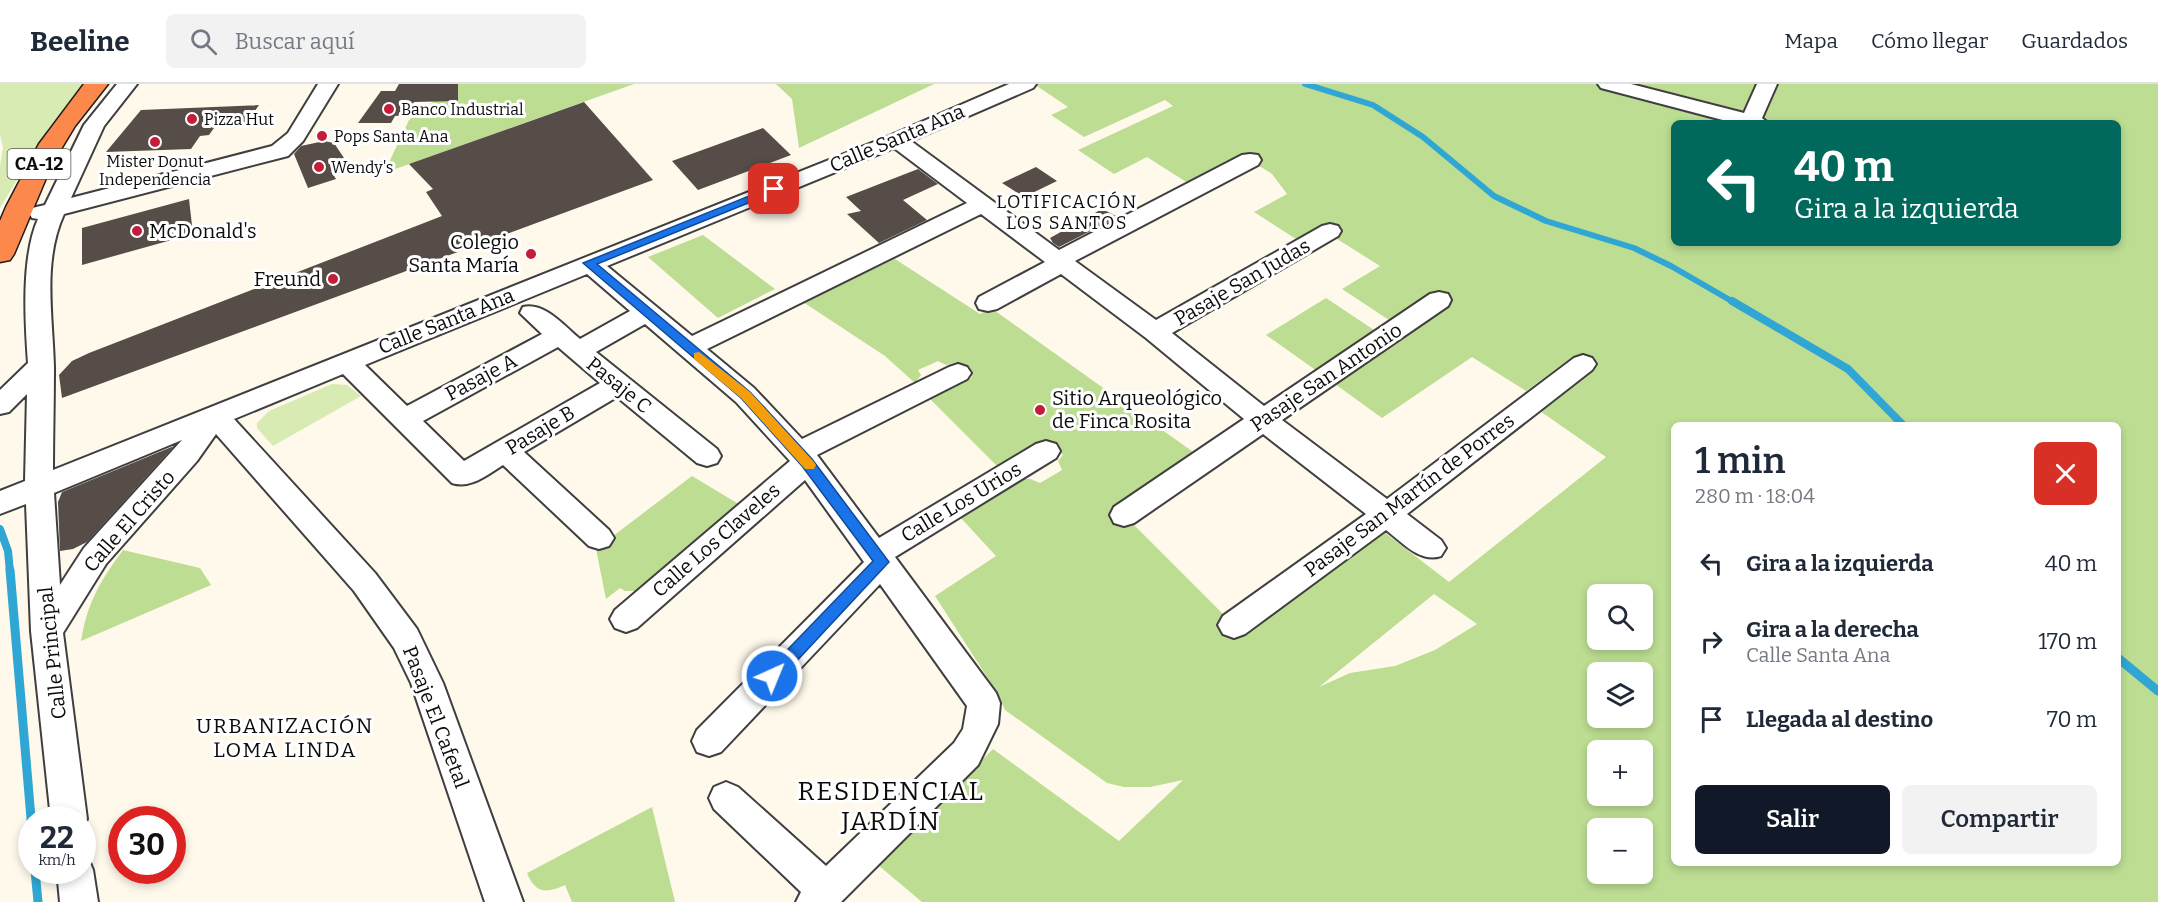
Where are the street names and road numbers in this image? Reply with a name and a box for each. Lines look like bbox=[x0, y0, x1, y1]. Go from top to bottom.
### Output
street label: Calle Santa Ana bbox=[826, 99, 968, 177]
road number: CA-12 bbox=[8, 149, 70, 179]
street label: Pasaje San Judas bbox=[1170, 233, 1315, 332]
street label: Calle Santa Ana bbox=[375, 283, 517, 359]
street label: Pasaje San Antonio bbox=[1246, 317, 1407, 437]
street label: Pasaje A bbox=[441, 348, 522, 407]
street label: Pasaje C bbox=[581, 352, 656, 419]
street label: Pasaje B bbox=[501, 400, 579, 461]
street label: Pasaje San Martín de Porres bbox=[1299, 408, 1519, 583]
street label: Calle Los Urios bbox=[896, 457, 1026, 547]
street label: Calle El Cristo bbox=[78, 465, 180, 577]
street label: Calle Los Claveles bbox=[647, 478, 785, 602]
street label: Calle Principal bbox=[33, 585, 71, 721]
street label: Pasaje El Cafetal bbox=[397, 643, 474, 792]

